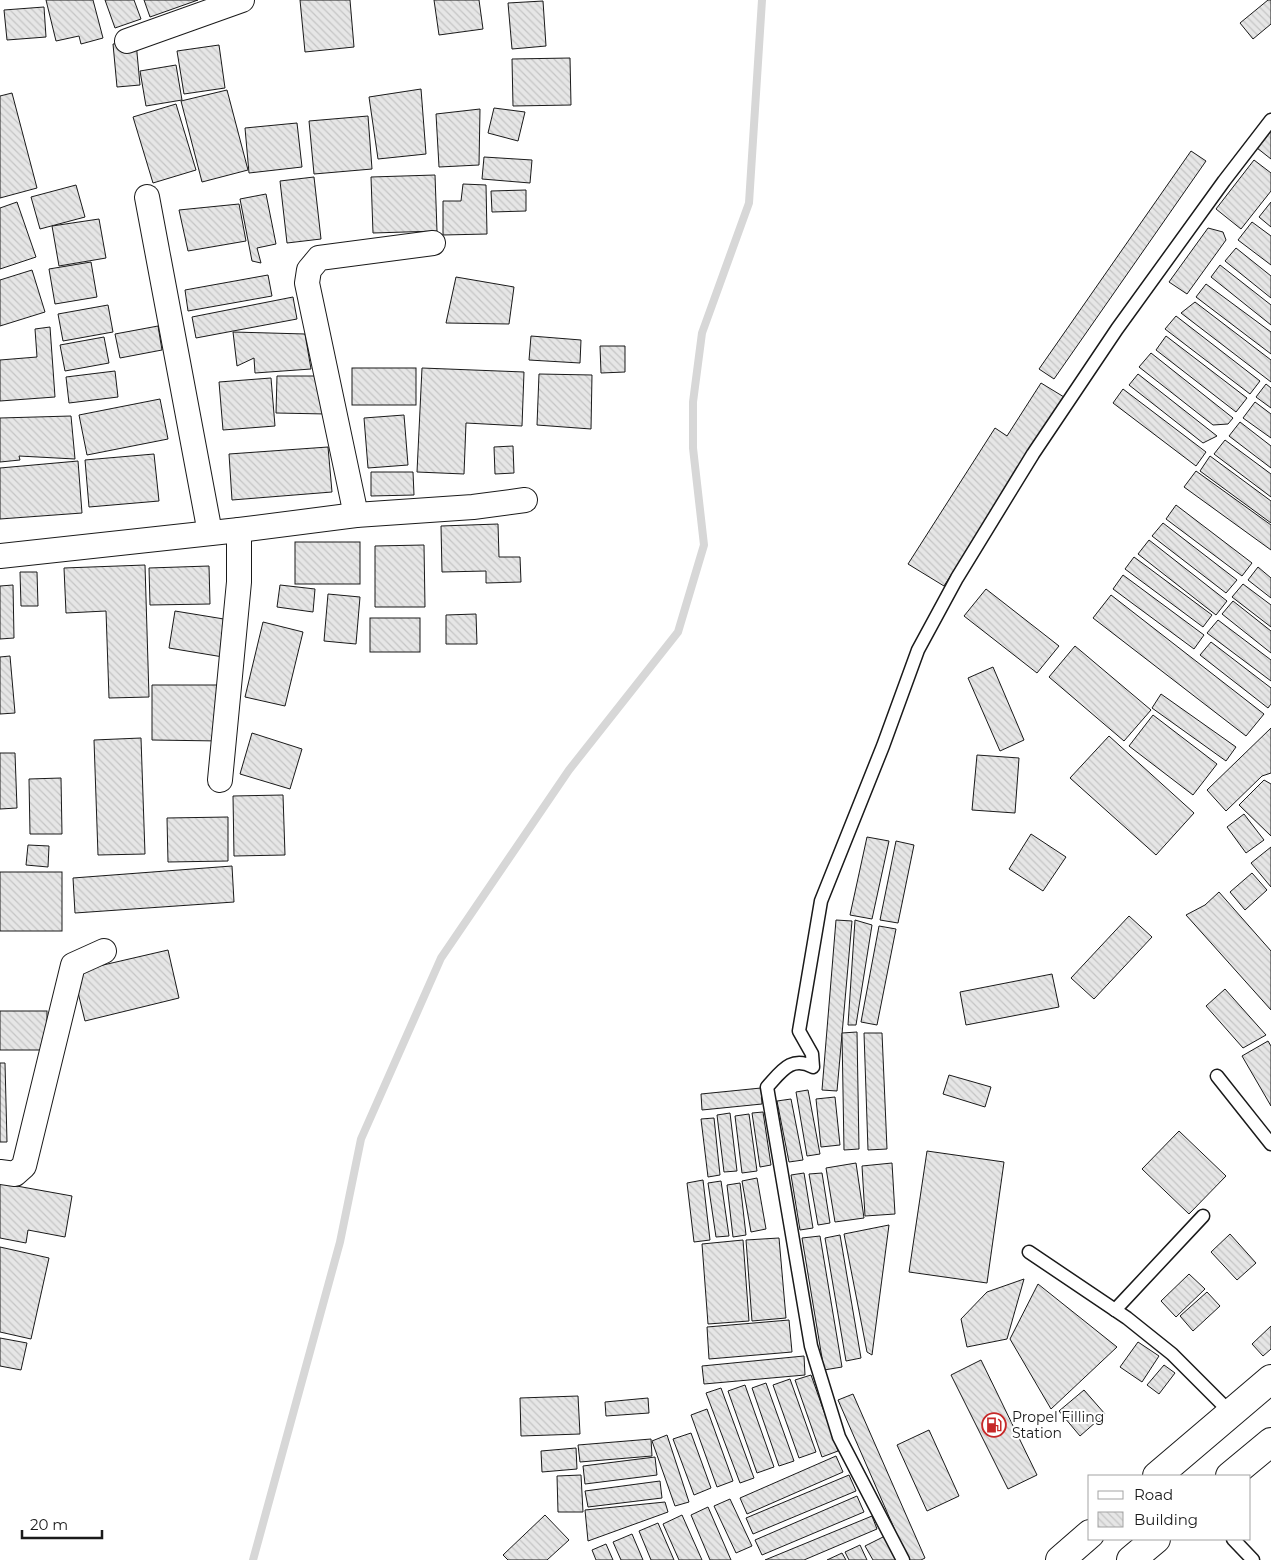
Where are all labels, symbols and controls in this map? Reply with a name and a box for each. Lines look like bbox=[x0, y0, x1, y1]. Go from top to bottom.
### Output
place label: Propel Filling Station bbox=[1012, 1408, 1104, 1442]
fuel station icon: Propel Filling Station bbox=[981, 1412, 1007, 1438]
legend bbox=[1088, 1475, 1251, 1540]
text: Road bbox=[1134, 1485, 1173, 1504]
scale bar bbox=[22, 1508, 102, 1540]
text: Building bbox=[1134, 1510, 1198, 1529]
text: 20 m bbox=[30, 1515, 68, 1534]

